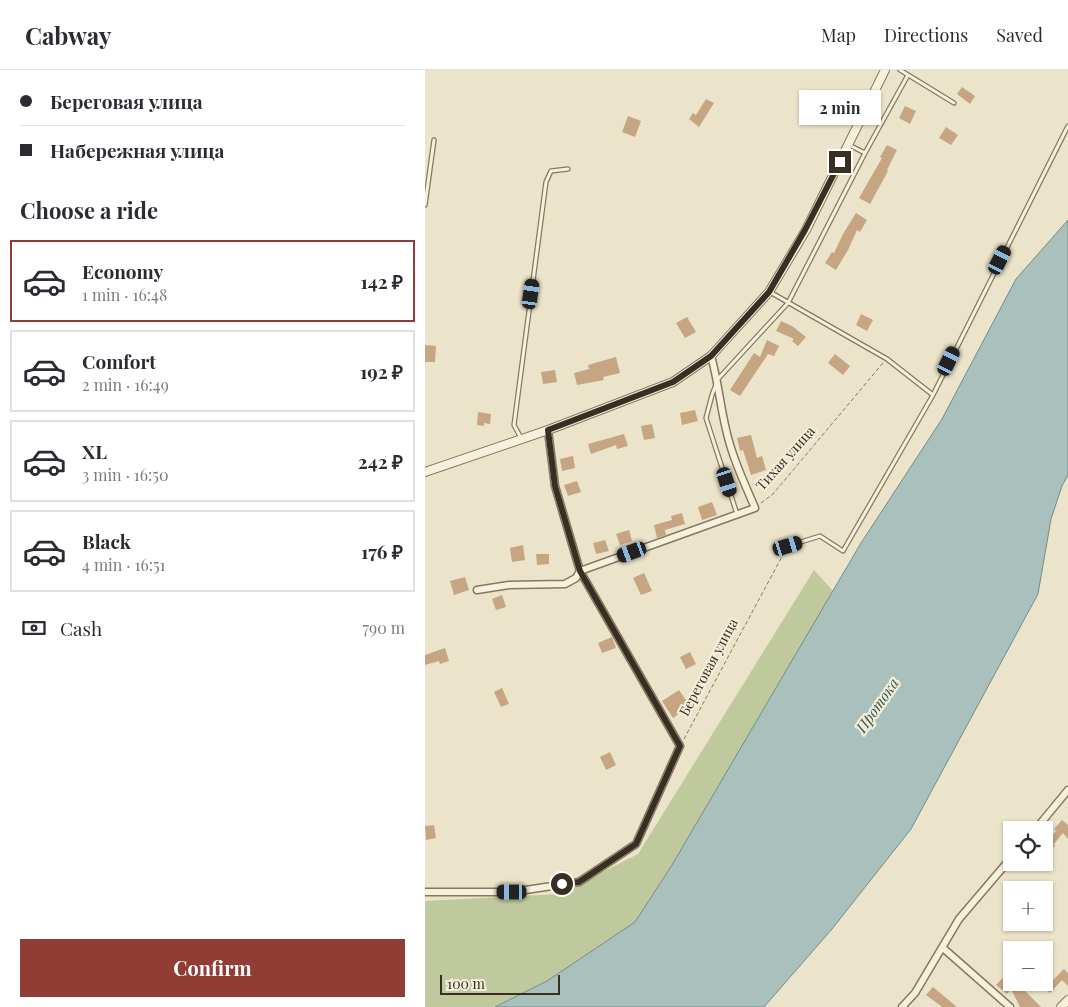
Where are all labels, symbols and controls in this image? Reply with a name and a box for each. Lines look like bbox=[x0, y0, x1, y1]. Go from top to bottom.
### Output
text: Cabway bbox=[25, 19, 111, 51]
text: Map bbox=[821, 23, 856, 47]
text: Directions bbox=[884, 23, 968, 47]
text: Saved bbox=[996, 23, 1043, 47]
text: Береговая улица bbox=[50, 88, 203, 114]
callout: 2 min bbox=[799, 89, 881, 124]
text: 2 min bbox=[819, 97, 861, 118]
text: Набережная улица bbox=[50, 137, 224, 163]
route end bbox=[829, 151, 851, 173]
text: Choose a ride bbox=[20, 195, 158, 225]
car bbox=[986, 243, 1013, 277]
text: Economy bbox=[82, 258, 163, 284]
icon: car bbox=[22, 259, 67, 304]
text: 142 ₽ bbox=[360, 268, 403, 294]
car bbox=[521, 278, 540, 310]
text: 1 min · 16:48 bbox=[82, 284, 167, 305]
car bbox=[935, 344, 962, 378]
text: Comfort bbox=[82, 348, 156, 374]
icon: car bbox=[22, 349, 67, 394]
text: 192 ₽ bbox=[360, 358, 403, 384]
text: 2 min · 16:49 bbox=[82, 374, 169, 395]
street label: Тихая улица bbox=[751, 422, 819, 494]
text: XL bbox=[82, 438, 107, 464]
icon: car bbox=[22, 439, 67, 484]
text: 242 ₽ bbox=[358, 448, 403, 474]
text: 3 min · 16:50 bbox=[82, 464, 169, 485]
car bbox=[715, 465, 738, 499]
text: Black bbox=[82, 528, 131, 554]
icon: car bbox=[22, 529, 67, 574]
car bbox=[771, 534, 804, 558]
text: 176 ₽ bbox=[361, 538, 403, 564]
car bbox=[615, 540, 648, 564]
text: 4 min · 16:51 bbox=[82, 554, 166, 575]
icon: cash bbox=[20, 614, 48, 642]
text: Cash bbox=[60, 615, 102, 641]
street label: Береговая улица bbox=[674, 615, 742, 719]
text: 790 m bbox=[363, 617, 405, 638]
water label: Протока bbox=[850, 674, 903, 737]
map controls bbox=[1003, 821, 1053, 991]
button: locate bbox=[1003, 821, 1053, 871]
route start bbox=[551, 873, 573, 895]
button: + bbox=[1003, 881, 1053, 931]
car bbox=[497, 885, 527, 900]
button: Confirm bbox=[20, 939, 405, 997]
button: − bbox=[1003, 941, 1053, 991]
scale bar bbox=[440, 972, 560, 995]
text: 100 m bbox=[447, 974, 485, 993]

